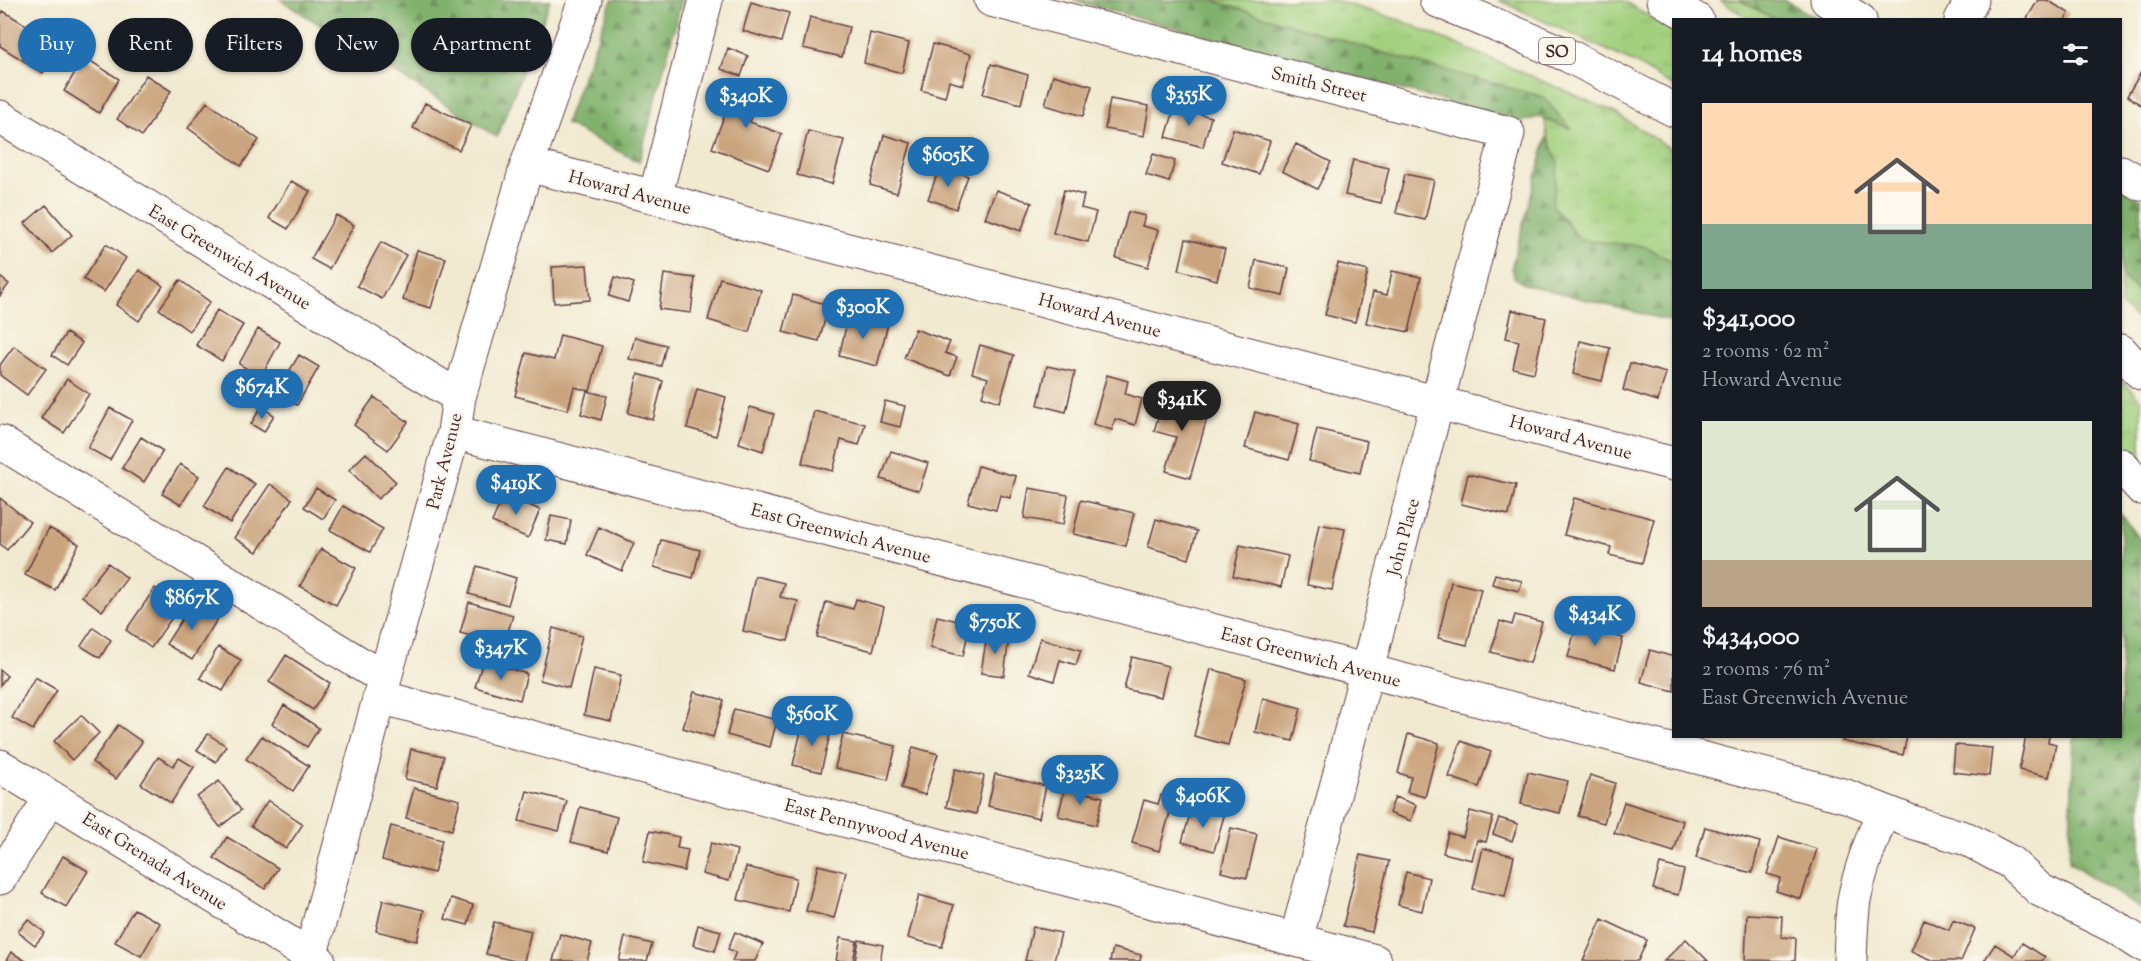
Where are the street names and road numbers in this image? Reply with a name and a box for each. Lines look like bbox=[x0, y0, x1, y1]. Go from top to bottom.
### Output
road number: SO bbox=[1539, 38, 1575, 64]
street label: Smith Street bbox=[1268, 62, 1369, 110]
street label: Howard Avenue bbox=[565, 165, 694, 223]
street label: East Greenwich Avenue bbox=[143, 200, 315, 318]
street label: Howard Avenue bbox=[1035, 288, 1164, 346]
street label: Howard Avenue bbox=[1506, 410, 1635, 468]
street label: Park Avenue bbox=[421, 411, 470, 512]
street label: John Place bbox=[1382, 496, 1428, 580]
street label: East Greenwich Avenue bbox=[747, 498, 934, 572]
street label: East Greenwich Avenue bbox=[1217, 622, 1404, 696]
street label: East Pennywood Avenue bbox=[781, 794, 972, 868]
street label: East Grenada Avenue bbox=[76, 807, 232, 918]

